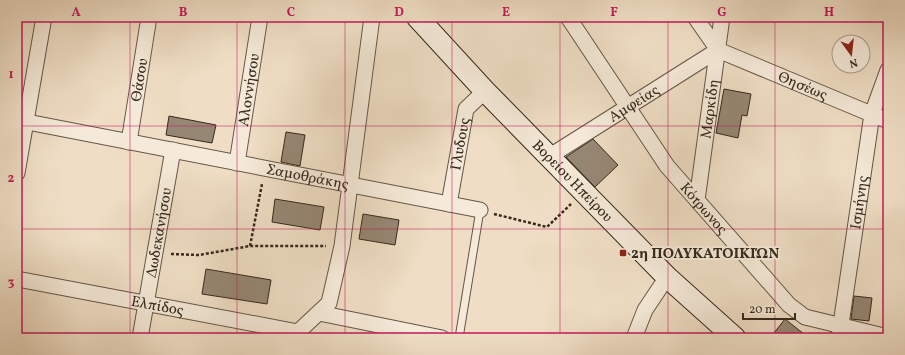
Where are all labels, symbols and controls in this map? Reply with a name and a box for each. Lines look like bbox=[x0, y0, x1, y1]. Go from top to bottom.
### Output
text: A bbox=[71, 4, 81, 22]
text: B bbox=[179, 4, 188, 22]
text: C bbox=[287, 4, 295, 22]
text: D bbox=[394, 4, 404, 22]
text: E bbox=[502, 4, 510, 22]
text: F bbox=[610, 4, 618, 22]
text: G bbox=[717, 4, 727, 22]
text: H bbox=[824, 4, 834, 22]
north arrow bbox=[831, 34, 871, 74]
street label: Αλοννήσου bbox=[234, 52, 266, 128]
text: N bbox=[847, 54, 859, 70]
street label: Θάσου bbox=[127, 57, 154, 103]
text: 1 bbox=[8, 66, 14, 84]
street label: Θησέως bbox=[774, 67, 831, 107]
street label: Μαρκίδη bbox=[696, 78, 725, 140]
street label: Αμφείας bbox=[605, 80, 664, 128]
street label: Γλυδους bbox=[446, 116, 476, 172]
street label: Βορείου Ηπείρου bbox=[526, 136, 617, 228]
street label: Σαμοθράκης bbox=[264, 160, 350, 196]
text: 2 bbox=[8, 170, 15, 188]
street label: Ισμήνης bbox=[846, 174, 875, 231]
street label: Κότρωνος bbox=[674, 179, 732, 240]
street label: Δωδεκανήσου bbox=[142, 186, 178, 279]
place label: 2η ΠΟΛΥΚΑΤΟΙΚΙΏΝ bbox=[631, 244, 779, 265]
marker: 2η ΠΟΛΥΚΑΤΟΙΚΙΏΝ bbox=[618, 248, 628, 258]
text: 3 bbox=[8, 274, 15, 292]
street label: Ελπίδος bbox=[129, 292, 186, 322]
scale bar bbox=[743, 295, 795, 321]
text: 20 m bbox=[749, 302, 776, 318]

